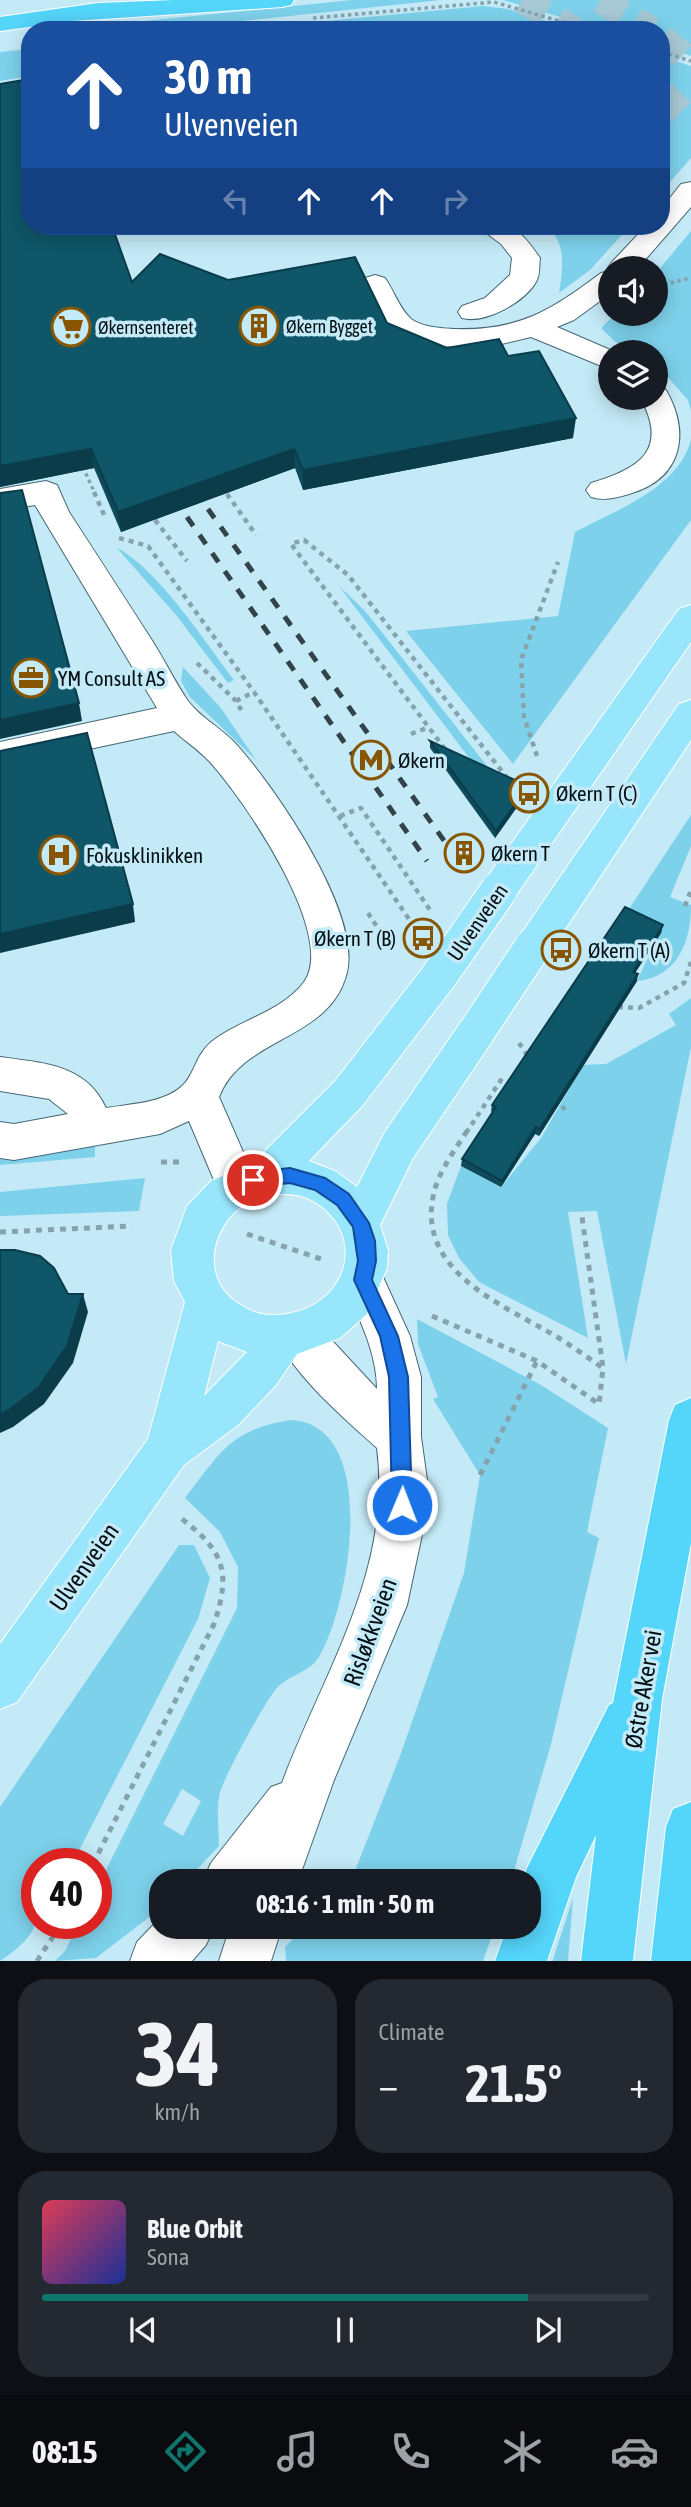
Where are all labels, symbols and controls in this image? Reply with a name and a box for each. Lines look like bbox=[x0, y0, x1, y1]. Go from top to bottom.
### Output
text: 30 m bbox=[164, 48, 252, 104]
icon: ahead bbox=[49, 49, 140, 140]
text: Ulvenveien bbox=[164, 106, 299, 143]
icon: left bbox=[217, 182, 255, 220]
icon: ahead bbox=[290, 182, 328, 220]
icon: ahead bbox=[363, 182, 401, 220]
icon: right bbox=[436, 182, 474, 220]
map controls bbox=[598, 256, 668, 410]
button: sound bbox=[598, 256, 668, 326]
building icon: Økern Bygget bbox=[238, 305, 280, 347]
supermarket icon: Økernsenteret bbox=[50, 306, 92, 348]
place label: Økern Bygget bbox=[286, 316, 373, 337]
place label: Økernsenteret bbox=[98, 317, 193, 338]
button: layers bbox=[598, 340, 668, 410]
office icon: YM Consult AS bbox=[10, 657, 52, 699]
place label: YM Consult AS bbox=[58, 666, 165, 690]
metro station icon: Økern bbox=[350, 739, 392, 781]
place label: Økern bbox=[398, 748, 445, 772]
bus stop icon: Økern T (C) bbox=[508, 772, 550, 814]
place label: Økern T (C) bbox=[556, 781, 638, 805]
building icon: Økern T bbox=[443, 832, 485, 874]
hospital icon: Fokusklinikken bbox=[38, 834, 80, 876]
place label: Økern T bbox=[491, 841, 550, 865]
place label: Fokusklinikken bbox=[86, 843, 203, 867]
street label: Ulvenveien bbox=[442, 879, 512, 965]
bus stop icon: Økern T (B) bbox=[402, 917, 444, 959]
place label: Økern T (B) bbox=[314, 926, 396, 950]
bus stop icon: Økern T (A) bbox=[540, 929, 582, 971]
place label: Økern T (A) bbox=[588, 938, 670, 962]
pin bbox=[223, 1150, 283, 1210]
icon: arrive bbox=[234, 1161, 272, 1199]
position arrow bbox=[365, 1468, 439, 1542]
street label: Ulvenveien bbox=[44, 1518, 124, 1616]
street label: Risløkkveien bbox=[338, 1574, 402, 1690]
street label: Østre Aker vei bbox=[619, 1628, 667, 1750]
speed limit sign: 40 bbox=[21, 1848, 112, 1939]
text: 08:16 · 1 min · 50 m bbox=[256, 1889, 434, 1919]
text: 34 bbox=[134, 2001, 220, 2105]
text: Climate bbox=[379, 2019, 444, 2045]
text: 21.5° bbox=[465, 2053, 562, 2113]
text: − bbox=[379, 2063, 398, 2106]
text: + bbox=[629, 2063, 649, 2106]
text: km/h bbox=[154, 2099, 200, 2125]
text: Blue Orbit bbox=[147, 2214, 243, 2244]
text: Sona bbox=[147, 2244, 189, 2270]
icon: previous bbox=[124, 2311, 162, 2349]
icon: pause bbox=[326, 2311, 364, 2349]
icon: next bbox=[529, 2311, 567, 2349]
icon: directions bbox=[161, 2427, 210, 2476]
icon: music bbox=[273, 2427, 322, 2476]
icon: phone bbox=[386, 2427, 435, 2476]
icon: climate bbox=[498, 2427, 547, 2476]
icon: car bbox=[610, 2427, 659, 2476]
text: 08:15 bbox=[32, 2433, 98, 2470]

